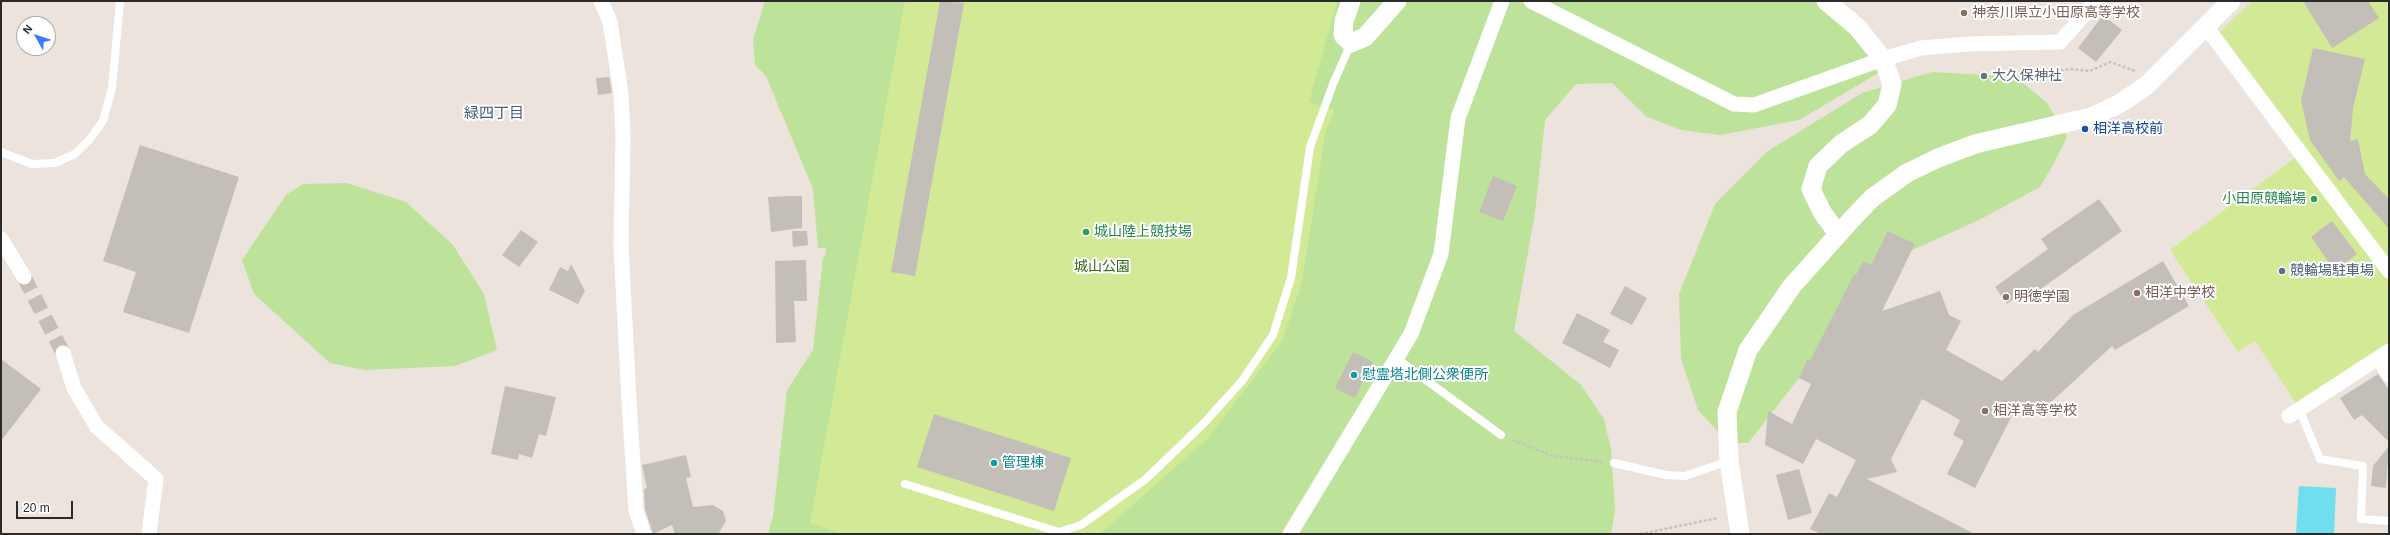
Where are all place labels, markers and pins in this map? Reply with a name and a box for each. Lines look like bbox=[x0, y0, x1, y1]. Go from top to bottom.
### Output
place label: 神奈川県立小田原高等学校 bbox=[1972, 5, 2140, 21]
marker: 神奈川県立小田原高等学校 bbox=[1959, 8, 1969, 18]
place label: 大久保神社 bbox=[1992, 68, 2062, 84]
marker: 大久保神社 bbox=[1979, 71, 1989, 81]
place label: 相洋高校前 bbox=[2093, 121, 2163, 137]
marker: 相洋高校前 bbox=[2080, 124, 2090, 134]
place label: 小田原競輪場 bbox=[2222, 191, 2306, 207]
marker: 小田原競輪場 bbox=[2309, 194, 2319, 204]
place label: 城山陸上競技場 bbox=[1094, 224, 1192, 240]
marker: 城山陸上競技場 bbox=[1081, 227, 1091, 237]
place label: 競輪場駐車場 bbox=[2290, 263, 2374, 279]
marker: 競輪場駐車場 bbox=[2277, 266, 2287, 276]
place label: 相洋中学校 bbox=[2145, 285, 2215, 301]
marker: 相洋中学校 bbox=[2132, 288, 2142, 298]
place label: 明徳学園 bbox=[2014, 289, 2070, 305]
marker: 明徳学園 bbox=[2001, 292, 2011, 302]
place label: 慰霊塔北側公衆便所 bbox=[1362, 367, 1488, 383]
marker: 慰霊塔北側公衆便所 bbox=[1349, 370, 1359, 380]
place label: 相洋高等学校 bbox=[1993, 403, 2077, 419]
marker: 相洋高等学校 bbox=[1980, 406, 1990, 416]
place label: 管理棟 bbox=[1002, 455, 1044, 471]
marker: 管理棟 bbox=[989, 458, 999, 468]

